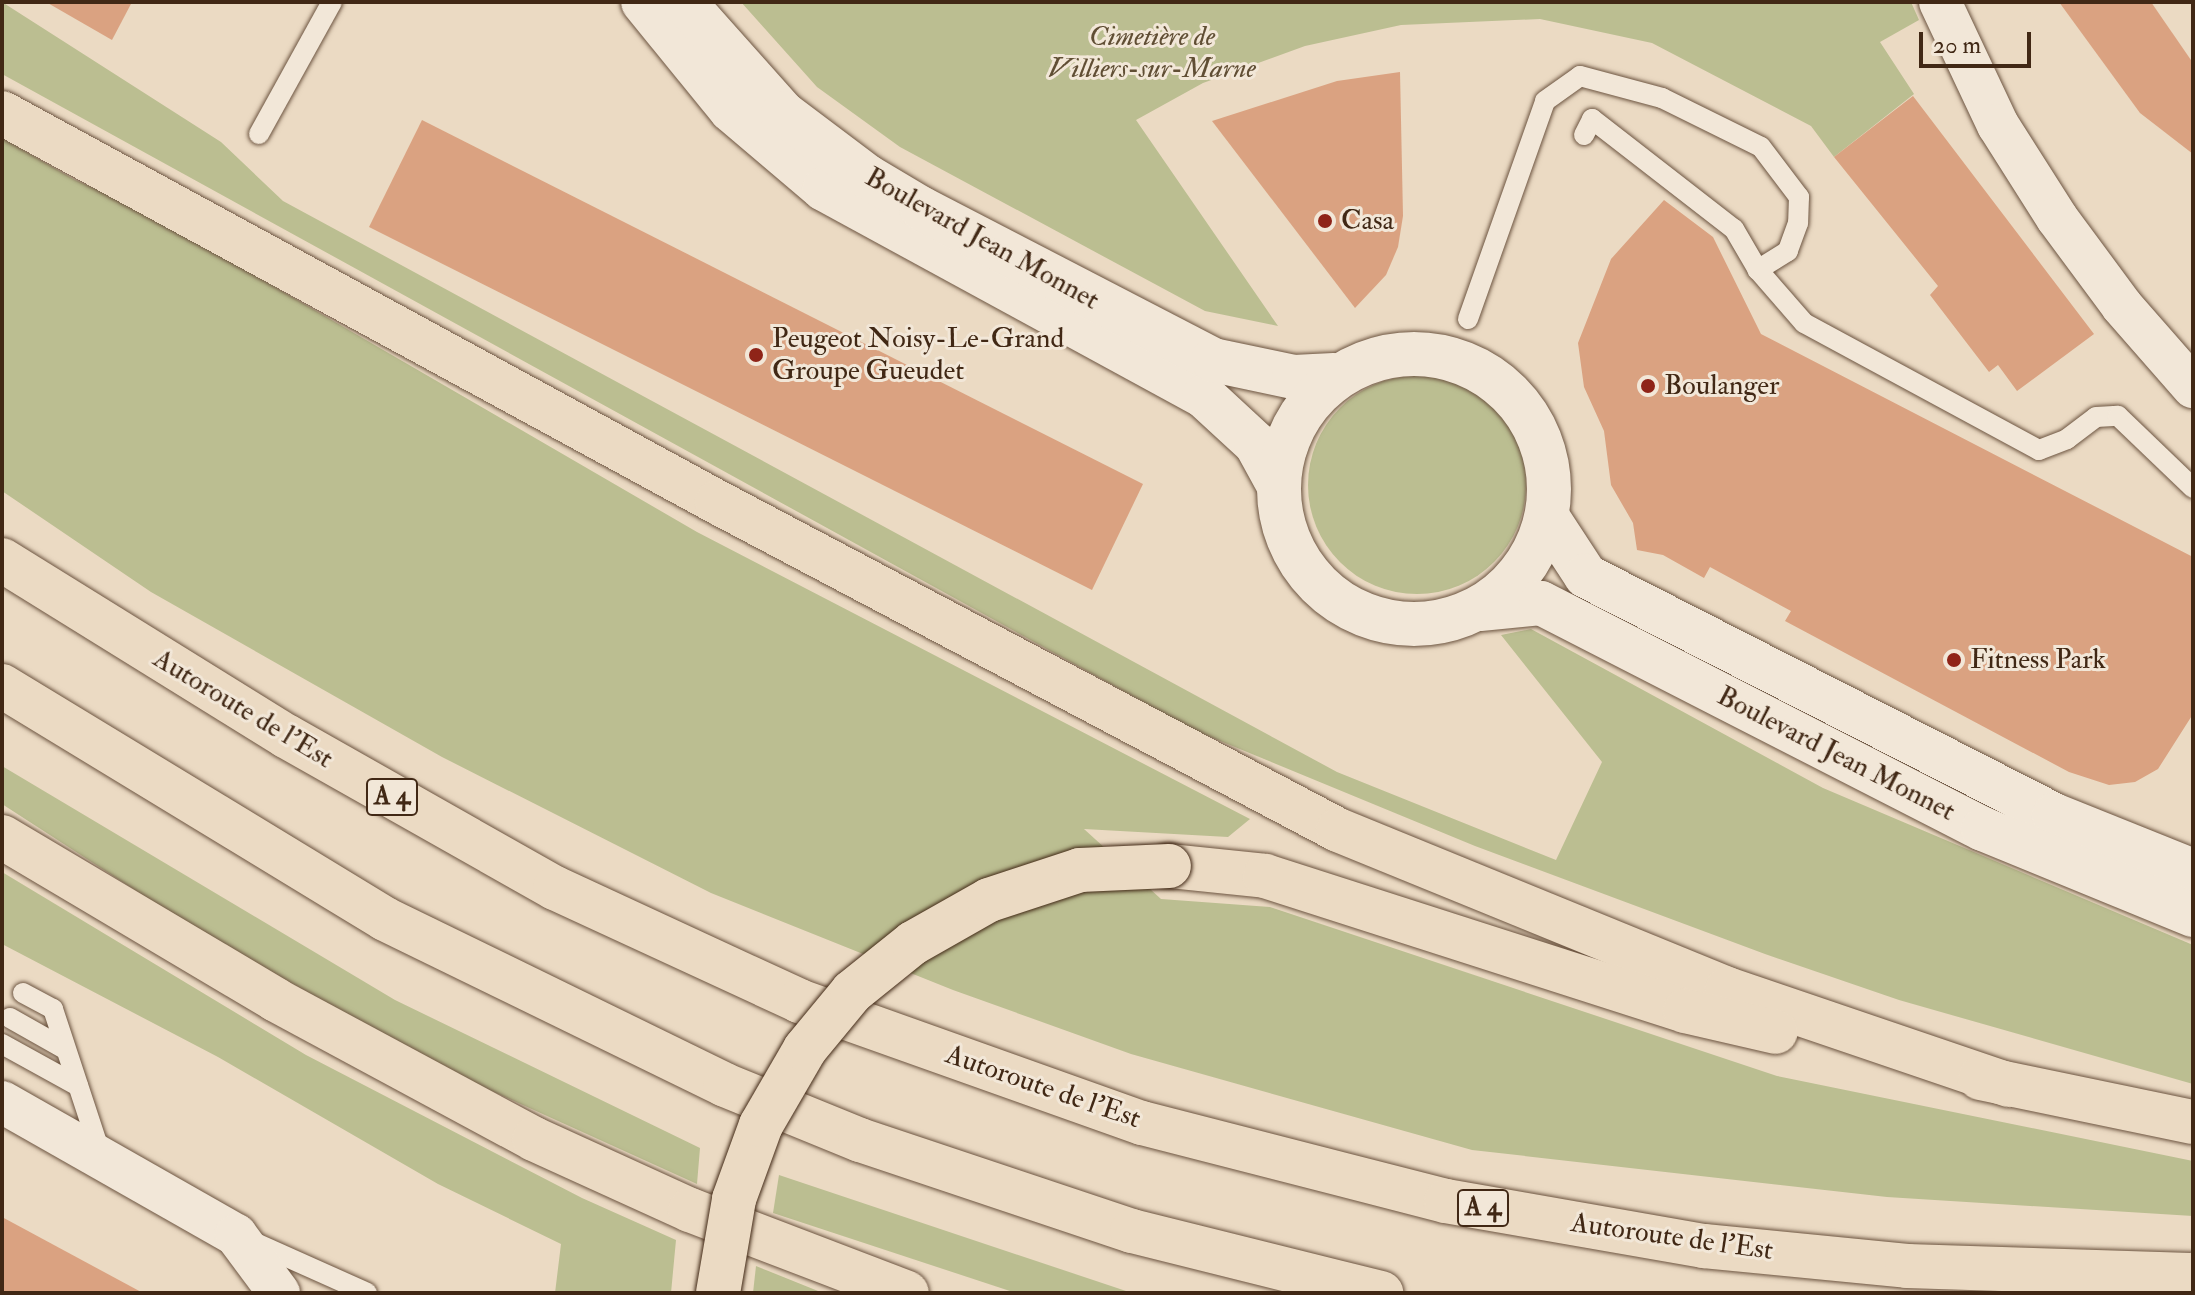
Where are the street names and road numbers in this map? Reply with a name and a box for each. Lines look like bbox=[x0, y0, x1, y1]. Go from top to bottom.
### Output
street label: Boulevard Jean Monnet bbox=[859, 161, 1105, 317]
street label: Autoroute de l’Est bbox=[147, 642, 339, 776]
street label: Boulevard Jean Monnet bbox=[1711, 679, 1961, 829]
road number: A 4 bbox=[364, 775, 420, 819]
street label: Autoroute de l’Est bbox=[941, 1038, 1145, 1136]
road number: A 4 bbox=[1455, 1186, 1511, 1230]
street label: Autoroute de l’Est bbox=[1569, 1206, 1775, 1268]

